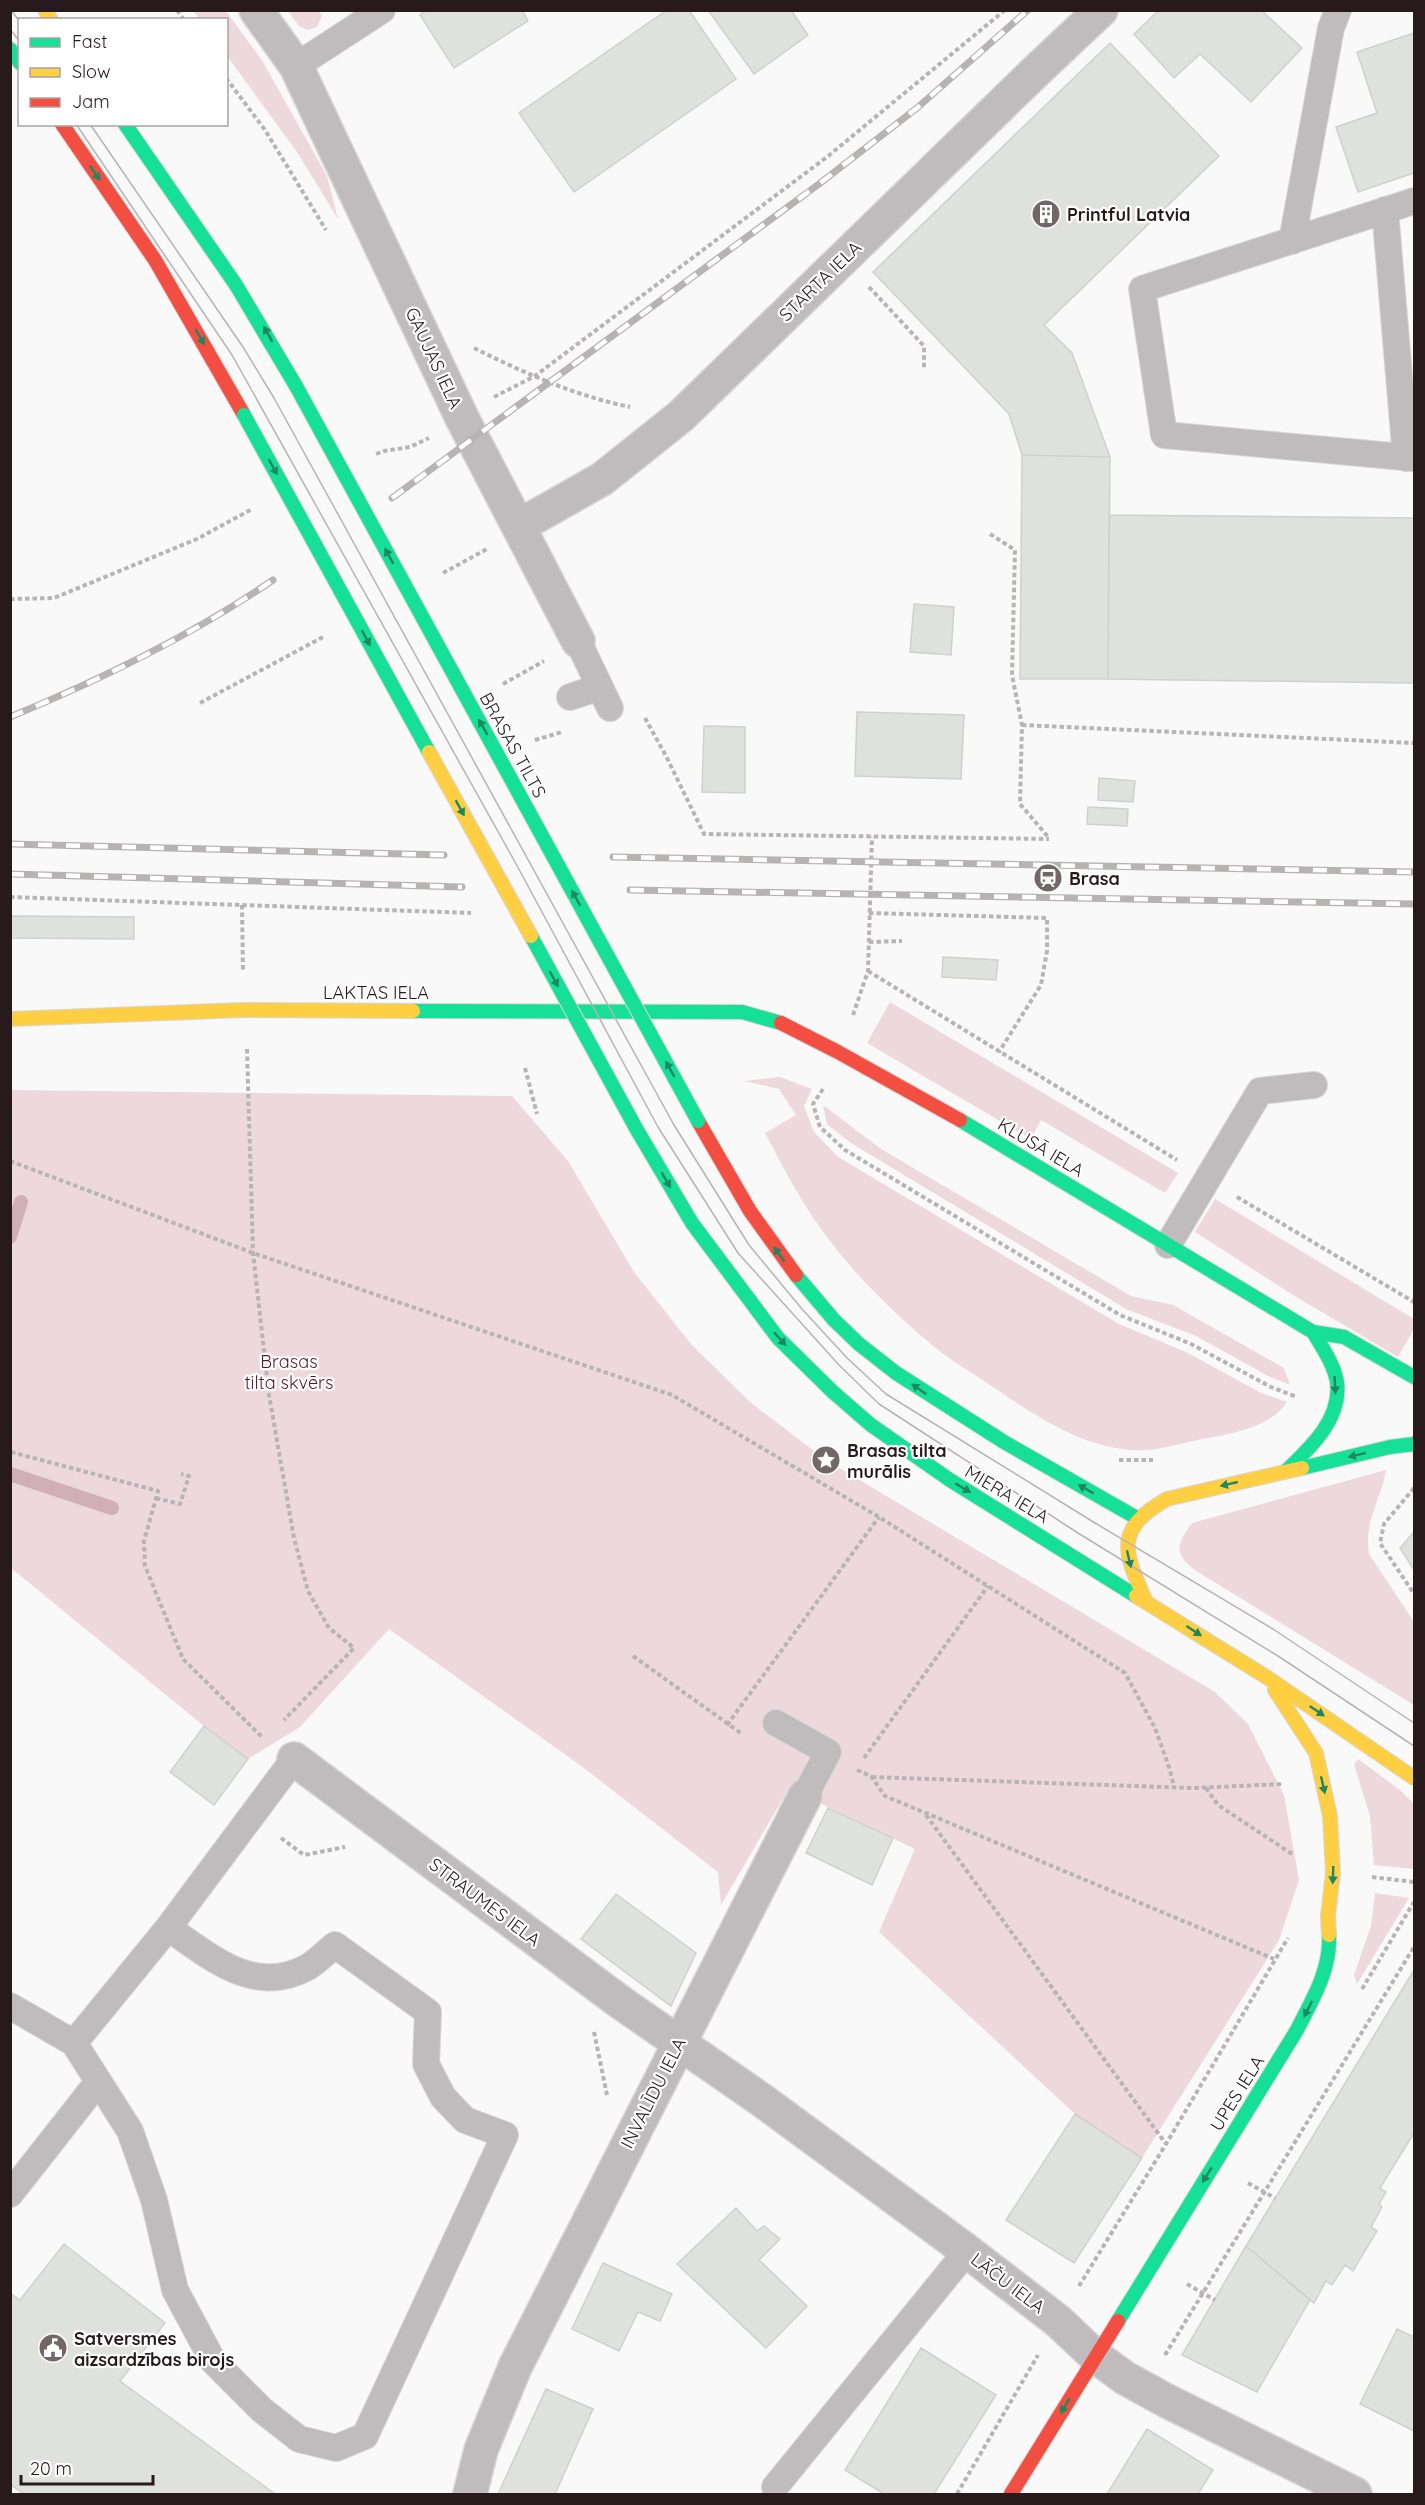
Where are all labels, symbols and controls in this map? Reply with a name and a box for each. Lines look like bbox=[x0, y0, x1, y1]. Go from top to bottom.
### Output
legend bbox=[18, 18, 228, 126]
text: Fast bbox=[72, 30, 107, 53]
text: Slow bbox=[72, 60, 110, 83]
text: Jam bbox=[72, 90, 110, 113]
one-way arrow bbox=[89, 164, 101, 180]
building icon: Printful Latvia bbox=[1030, 198, 1062, 230]
place label: Printful Latvia bbox=[1067, 203, 1190, 226]
street label: STARTA IELA bbox=[774, 236, 866, 326]
street label: GAUJAS IELA bbox=[400, 304, 468, 413]
one-way arrow bbox=[263, 326, 273, 343]
one-way arrow bbox=[194, 329, 205, 345]
one-way arrow bbox=[268, 458, 278, 475]
one-way arrow bbox=[384, 547, 394, 564]
one-way arrow bbox=[361, 629, 371, 646]
street label: BRASAS TILTS bbox=[475, 688, 551, 802]
one-way arrow bbox=[478, 718, 488, 735]
one-way arrow bbox=[455, 800, 465, 817]
station icon: Brasa bbox=[1032, 862, 1064, 894]
place label: Brasa bbox=[1069, 867, 1120, 890]
one-way arrow bbox=[571, 890, 581, 907]
one-way arrow bbox=[549, 971, 559, 988]
street label: LAKTAS IELA bbox=[323, 981, 429, 1004]
one-way arrow bbox=[665, 1061, 675, 1078]
street label: KLUSĀ IELA bbox=[994, 1112, 1089, 1182]
one-way arrow bbox=[661, 1172, 672, 1188]
one-way arrow bbox=[773, 1246, 786, 1262]
one-way arrow bbox=[773, 1331, 786, 1346]
park label: Brasas tilta skvērs bbox=[244, 1350, 334, 1394]
one-way arrow bbox=[1331, 1376, 1340, 1395]
one-way arrow bbox=[911, 1383, 927, 1395]
place label: Brasas tilta murālis bbox=[847, 1439, 947, 1483]
place icon: Brasas tilta murālis bbox=[810, 1444, 842, 1476]
one-way arrow bbox=[1347, 1451, 1366, 1460]
street label: MIERA IELA bbox=[961, 1460, 1054, 1528]
one-way arrow bbox=[1220, 1480, 1239, 1490]
one-way arrow bbox=[954, 1483, 971, 1494]
one-way arrow bbox=[1077, 1484, 1094, 1494]
one-way arrow bbox=[1125, 1549, 1134, 1568]
one-way arrow bbox=[1186, 1625, 1202, 1636]
one-way arrow bbox=[1308, 1705, 1325, 1716]
one-way arrow bbox=[1319, 1776, 1328, 1795]
street label: STRAUMES IELA bbox=[425, 1853, 545, 1952]
one-way arrow bbox=[1328, 1865, 1337, 1884]
one-way arrow bbox=[1303, 2000, 1313, 2017]
street label: INVALĪDU IELA bbox=[615, 2033, 691, 2152]
street label: UPES IELA bbox=[1205, 2051, 1269, 2135]
one-way arrow bbox=[1201, 2167, 1212, 2183]
street label: LĀČU IELA bbox=[966, 2248, 1050, 2318]
place label: Satversmes aizsardzības birojs bbox=[74, 2327, 235, 2371]
public building icon: Satversmes aizsardzības birojs bbox=[37, 2332, 69, 2364]
one-way arrow bbox=[1059, 2398, 1070, 2414]
scale bar bbox=[21, 2448, 153, 2486]
text: 20 m bbox=[30, 2457, 72, 2480]

